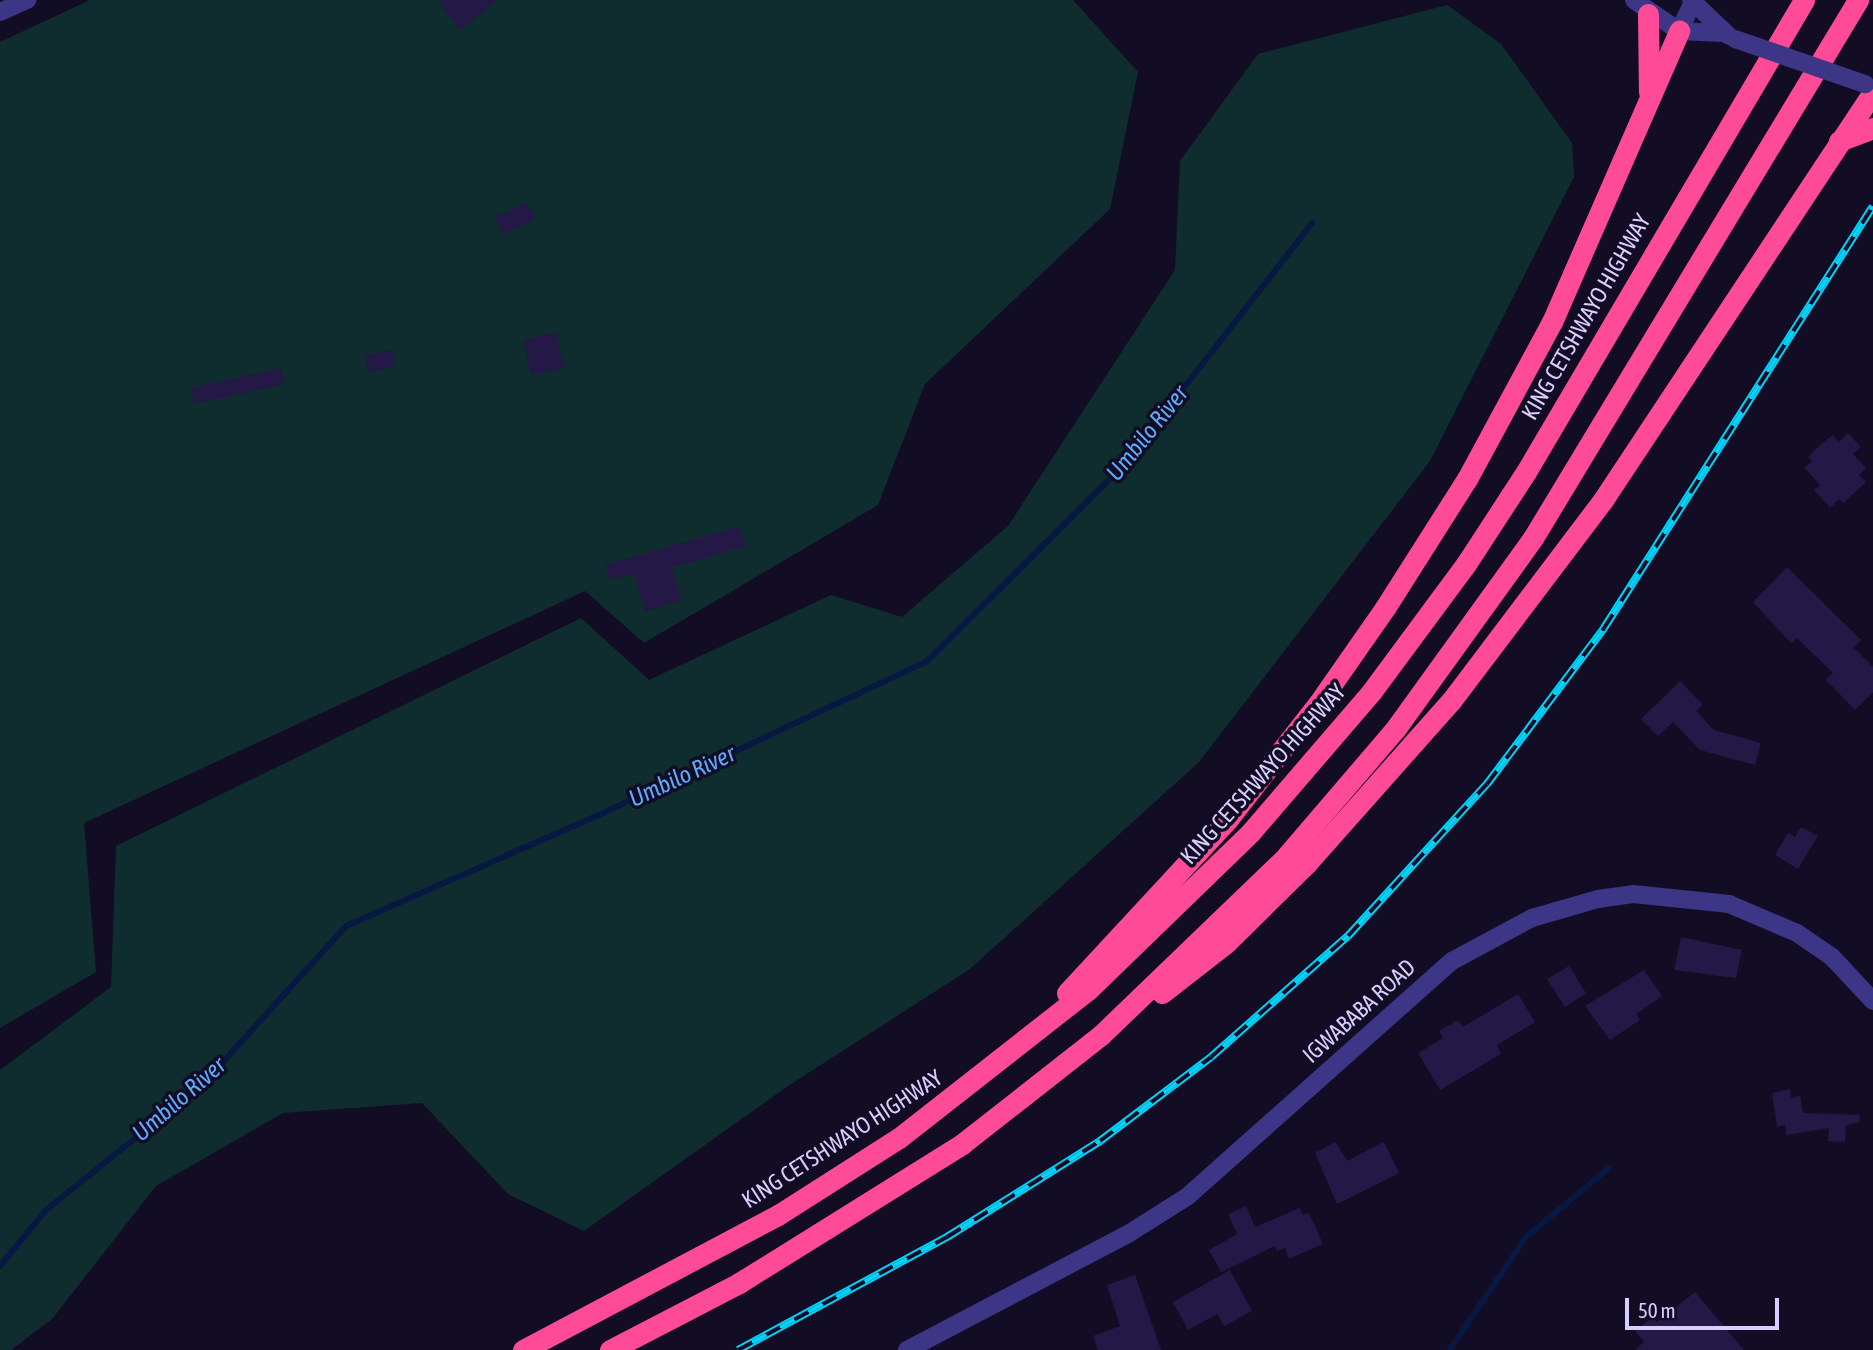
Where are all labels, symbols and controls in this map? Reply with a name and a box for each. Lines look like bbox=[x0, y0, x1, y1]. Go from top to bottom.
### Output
street label: KING CETSHWAYO HIGHWAY bbox=[1516, 209, 1656, 425]
water label: Umbilo River bbox=[1100, 380, 1194, 486]
street label: KING CETSHWAYO HIGHWAY bbox=[1175, 678, 1351, 870]
water label: Umbilo River bbox=[624, 739, 740, 813]
street label: IGWABABA ROAD bbox=[1297, 953, 1421, 1069]
water label: Umbilo River bbox=[127, 1051, 231, 1147]
street label: KING CETSHWAYO HIGHWAY bbox=[737, 1064, 947, 1214]
scale bar bbox=[1628, 1284, 1782, 1328]
text: 50 m bbox=[1638, 1298, 1676, 1322]

